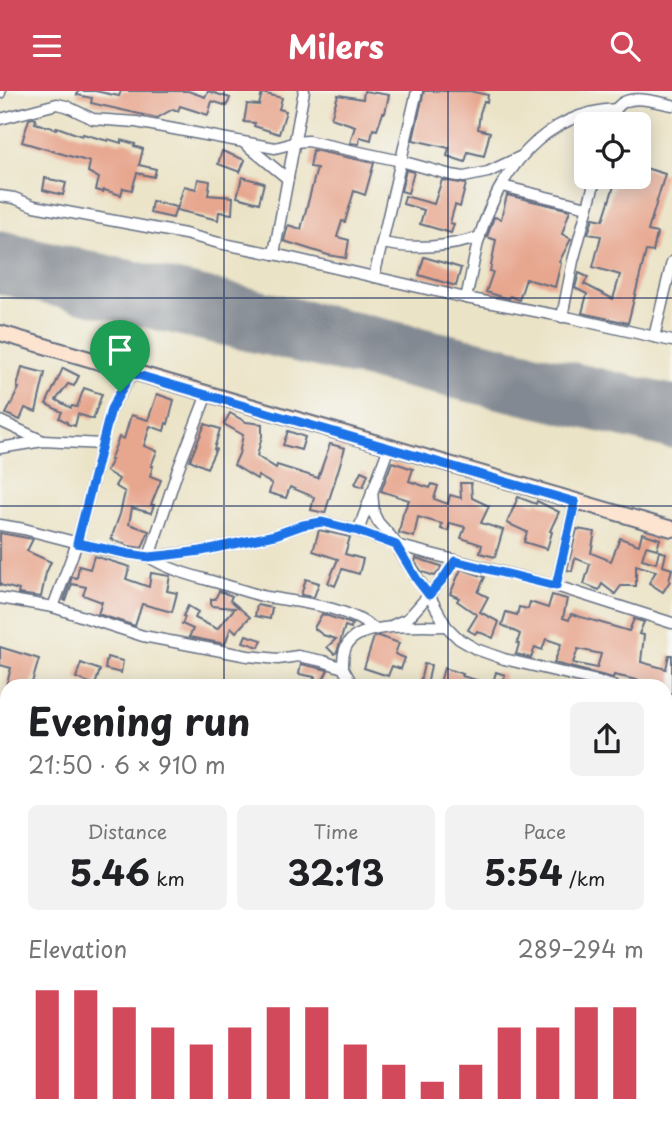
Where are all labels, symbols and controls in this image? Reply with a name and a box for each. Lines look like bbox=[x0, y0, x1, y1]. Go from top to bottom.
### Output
text: Milers bbox=[288, 22, 384, 70]
icon: menu bbox=[28, 27, 66, 65]
icon: search bbox=[606, 27, 644, 65]
map controls bbox=[574, 112, 651, 189]
button: locate bbox=[574, 112, 651, 189]
pin bbox=[90, 320, 150, 392]
icon: arrive bbox=[101, 331, 139, 369]
text: Evening run bbox=[28, 692, 250, 749]
button: share bbox=[570, 702, 644, 776]
text: 21:50 · 6 × 910 m bbox=[28, 747, 226, 782]
text: Distance bbox=[87, 817, 167, 845]
text: Time bbox=[314, 817, 358, 845]
text: Pace bbox=[523, 817, 566, 845]
text: 5.46 bbox=[70, 845, 150, 898]
text: 32:13 bbox=[288, 845, 384, 898]
text: 5:54 bbox=[484, 845, 563, 898]
text: km bbox=[150, 864, 185, 892]
text: /km bbox=[563, 864, 605, 892]
text: Elevation bbox=[28, 931, 127, 966]
text: 289–294 m bbox=[518, 931, 644, 966]

